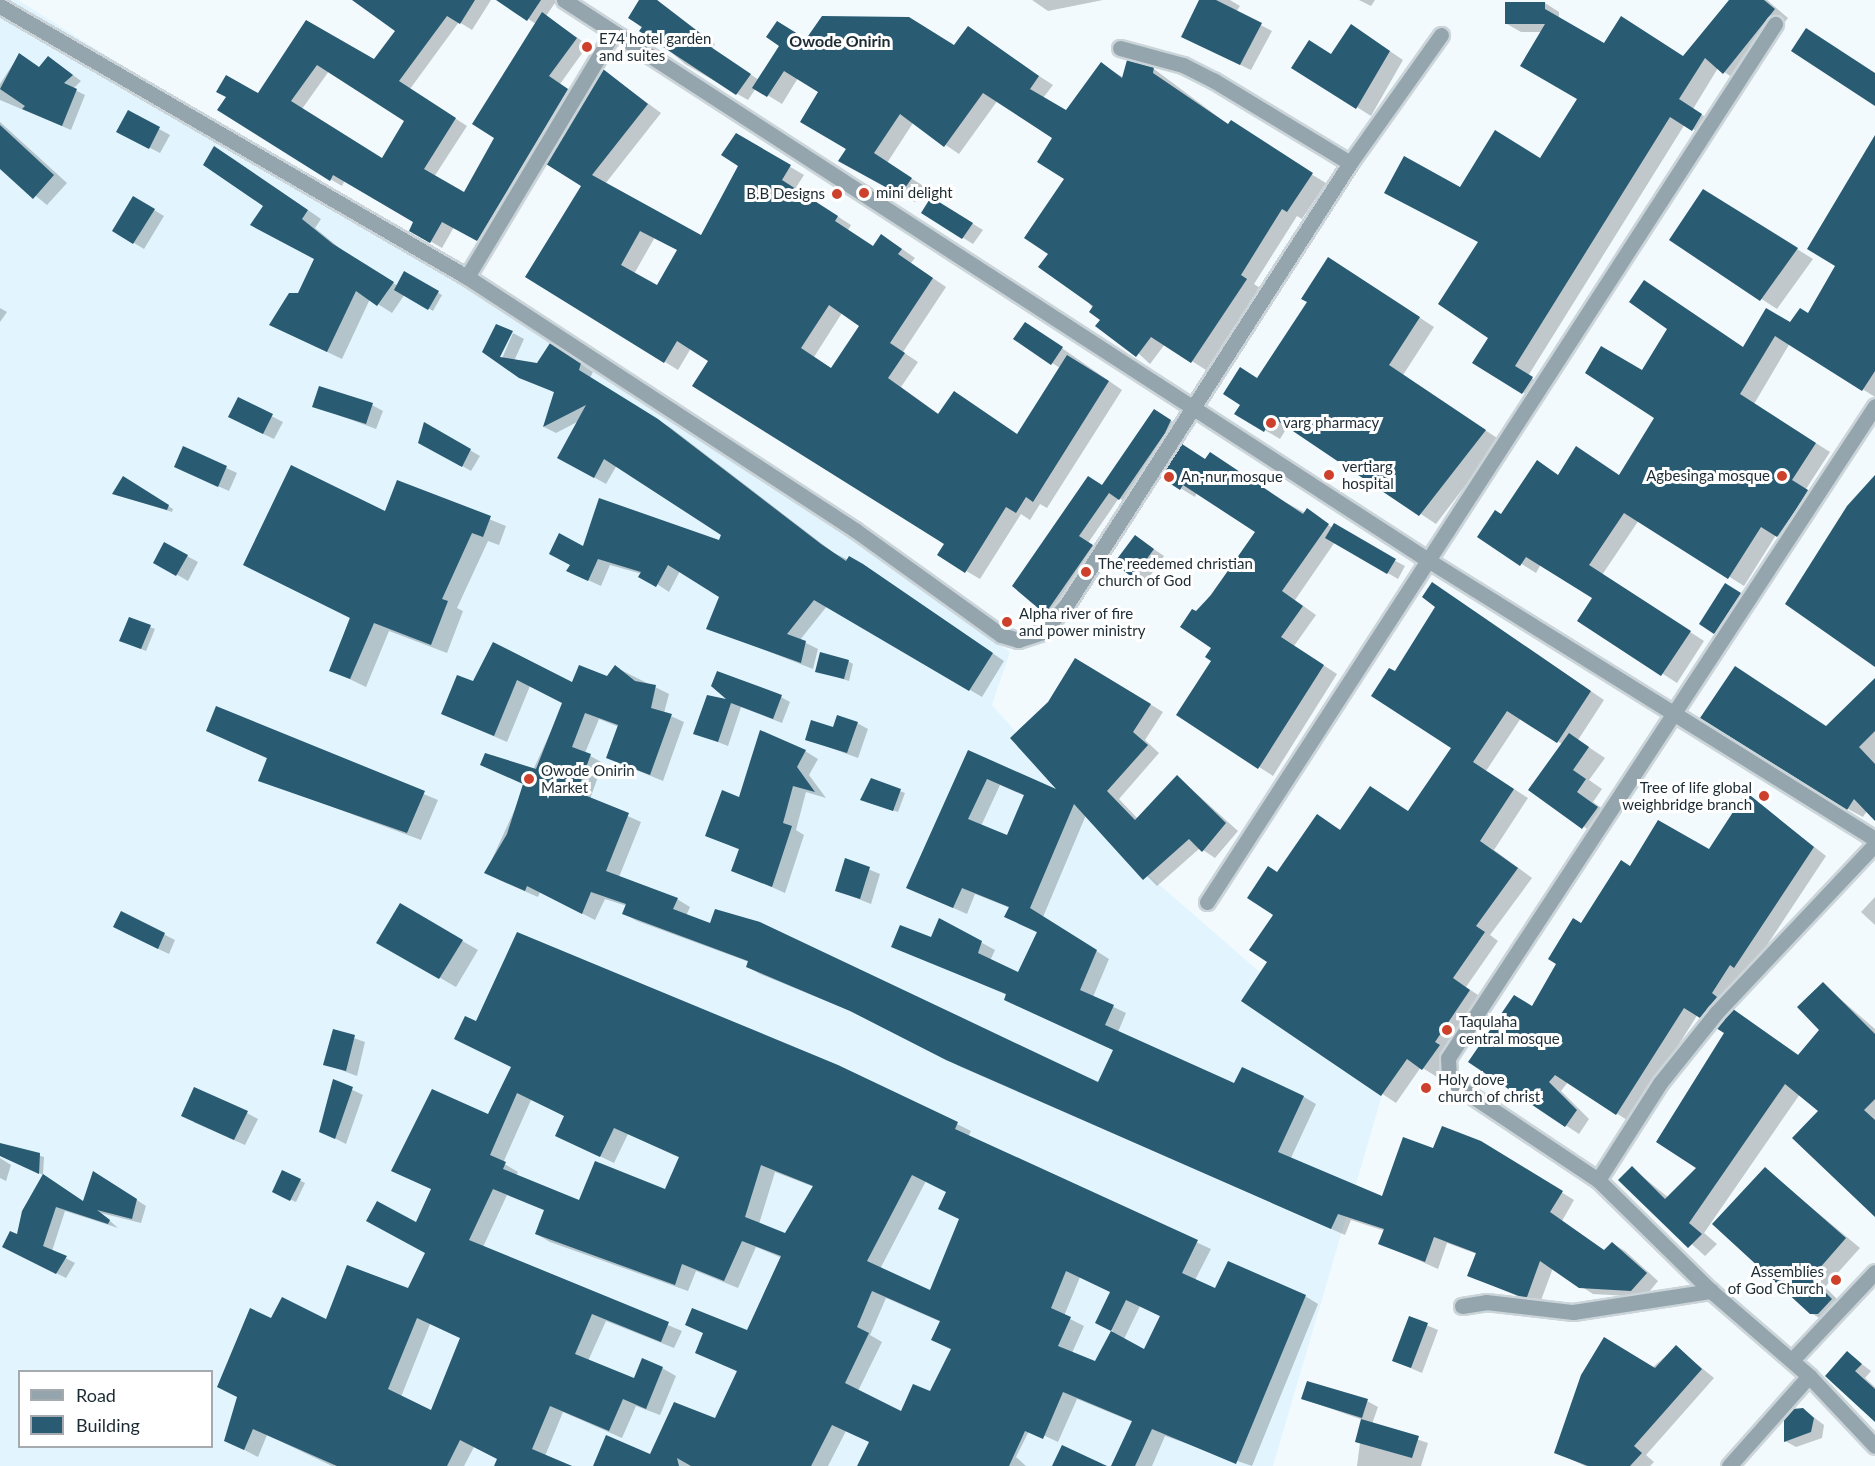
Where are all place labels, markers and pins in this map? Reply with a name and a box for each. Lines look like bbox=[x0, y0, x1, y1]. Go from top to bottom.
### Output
place label: E74 hotel garden and suites bbox=[599, 29, 711, 64]
marker: E74 hotel garden and suites bbox=[580, 40, 594, 54]
place label: mini delight bbox=[876, 184, 953, 202]
place label: B.B Designs bbox=[746, 185, 825, 203]
marker: mini delight bbox=[857, 186, 871, 200]
marker: B.B Designs bbox=[830, 187, 844, 201]
place label: varg pharmacy bbox=[1283, 414, 1379, 432]
marker: varg pharmacy bbox=[1264, 416, 1278, 430]
place label: vertiarg hospital bbox=[1342, 457, 1394, 492]
marker: vertiarg hospital bbox=[1320, 466, 1338, 484]
place label: Agbesinga mosque bbox=[1646, 467, 1770, 485]
place label: An-nur mosque bbox=[1181, 468, 1283, 486]
marker: Agbesinga mosque bbox=[1775, 469, 1789, 483]
marker: An-nur mosque bbox=[1162, 470, 1176, 484]
place label: The reedemed christian church of God bbox=[1098, 554, 1253, 589]
marker: The reedemed christian church of God bbox=[1079, 565, 1093, 579]
place label: Alpha river of fire and power ministry bbox=[1019, 604, 1146, 639]
marker: Alpha river of fire and power ministry bbox=[1000, 615, 1014, 629]
place label: Owode Onirin Market bbox=[541, 761, 635, 796]
marker: Owode Onirin Market bbox=[522, 772, 536, 786]
place label: Tree of life global weighbridge branch bbox=[1622, 778, 1752, 813]
marker: Tree of life global weighbridge branch bbox=[1757, 789, 1771, 803]
place label: Taqulaha central mosque bbox=[1459, 1012, 1560, 1047]
marker: Taqulaha central mosque bbox=[1440, 1023, 1454, 1037]
place label: Holy dove church of christ bbox=[1438, 1070, 1540, 1105]
marker: Holy dove church of christ bbox=[1419, 1081, 1433, 1095]
place label: Assemblies of God Church bbox=[1728, 1262, 1824, 1297]
marker: Assemblies of God Church bbox=[1829, 1273, 1843, 1287]

